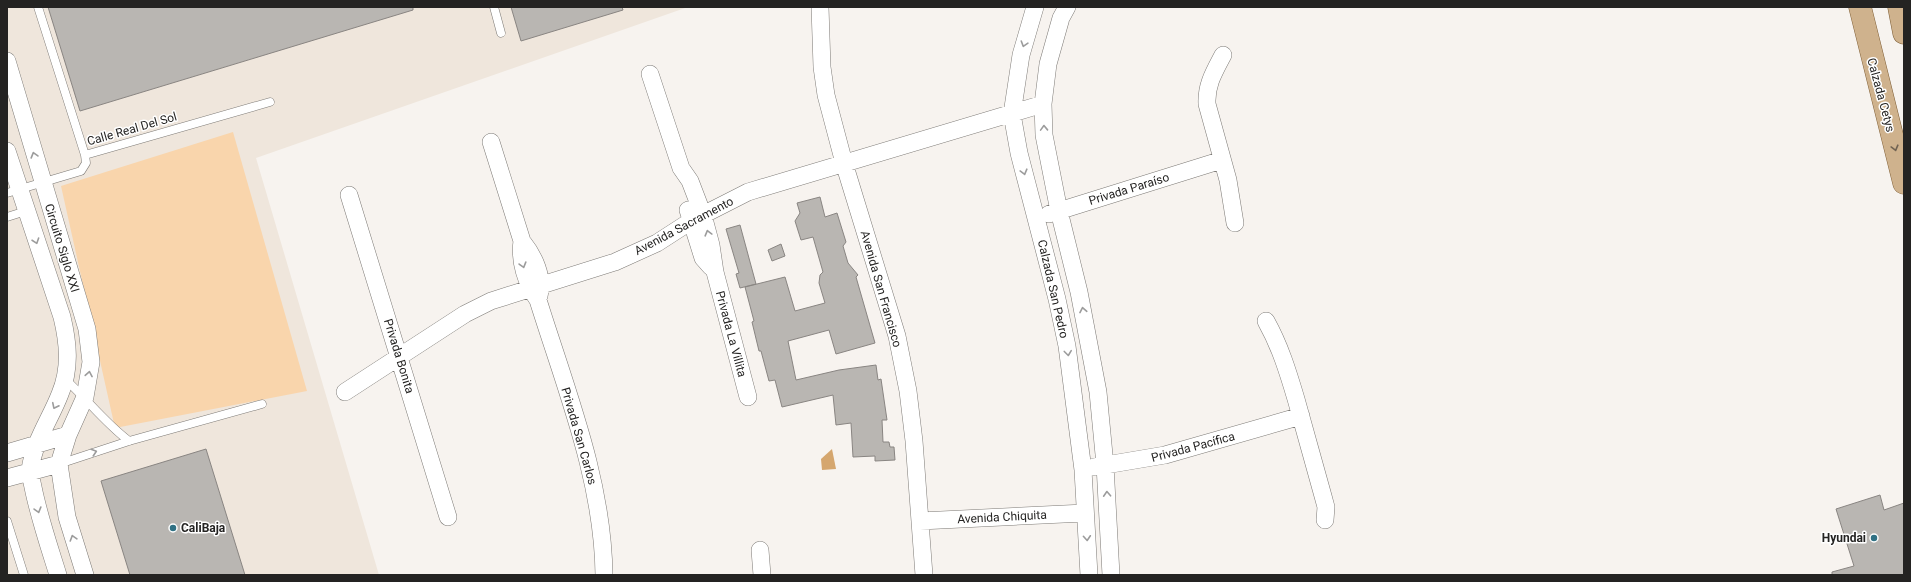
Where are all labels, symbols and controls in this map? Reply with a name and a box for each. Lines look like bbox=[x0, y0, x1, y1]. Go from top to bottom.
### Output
one-way arrow bbox=[1020, 41, 1029, 48]
street label: Calzada Cetys bbox=[1864, 56, 1898, 134]
street label: Calle Real Del Sol bbox=[86, 109, 178, 149]
one-way arrow bbox=[1040, 125, 1048, 131]
one-way arrow bbox=[1890, 144, 1899, 151]
one-way arrow bbox=[30, 151, 39, 158]
one-way arrow bbox=[1019, 168, 1028, 175]
street label: Privada Paraíso bbox=[1087, 170, 1171, 208]
street label: Avenida Sacramento bbox=[632, 194, 736, 258]
street label: Circuito Siglo XXI bbox=[42, 202, 82, 294]
street label: Avenida San Francisco bbox=[858, 229, 904, 349]
one-way arrow bbox=[704, 230, 713, 237]
one-way arrow bbox=[31, 237, 40, 244]
street label: Calzada San Pedro bbox=[1035, 238, 1071, 340]
one-way arrow bbox=[518, 261, 527, 268]
street label: Privada La Villita bbox=[713, 289, 749, 379]
one-way arrow bbox=[1079, 307, 1087, 313]
street label: Privada Bonita bbox=[381, 317, 417, 395]
one-way arrow bbox=[1063, 350, 1072, 356]
one-way arrow bbox=[85, 371, 93, 377]
street label: Privada San Carlos bbox=[558, 386, 600, 486]
one-way arrow bbox=[52, 402, 59, 409]
street label: Privada Pacífica bbox=[1150, 429, 1236, 465]
one-way arrow bbox=[90, 449, 97, 457]
one-way arrow bbox=[1102, 491, 1111, 497]
one-way arrow bbox=[33, 506, 42, 513]
street label: Avenida Chiquita bbox=[957, 508, 1047, 526]
place label: CaliBaja bbox=[181, 521, 226, 535]
marker: CaliBaja bbox=[168, 523, 178, 533]
place label: Hyundai bbox=[1822, 531, 1866, 545]
marker: Hyundai bbox=[1869, 533, 1879, 543]
one-way arrow bbox=[70, 534, 78, 541]
one-way arrow bbox=[1082, 534, 1091, 541]

